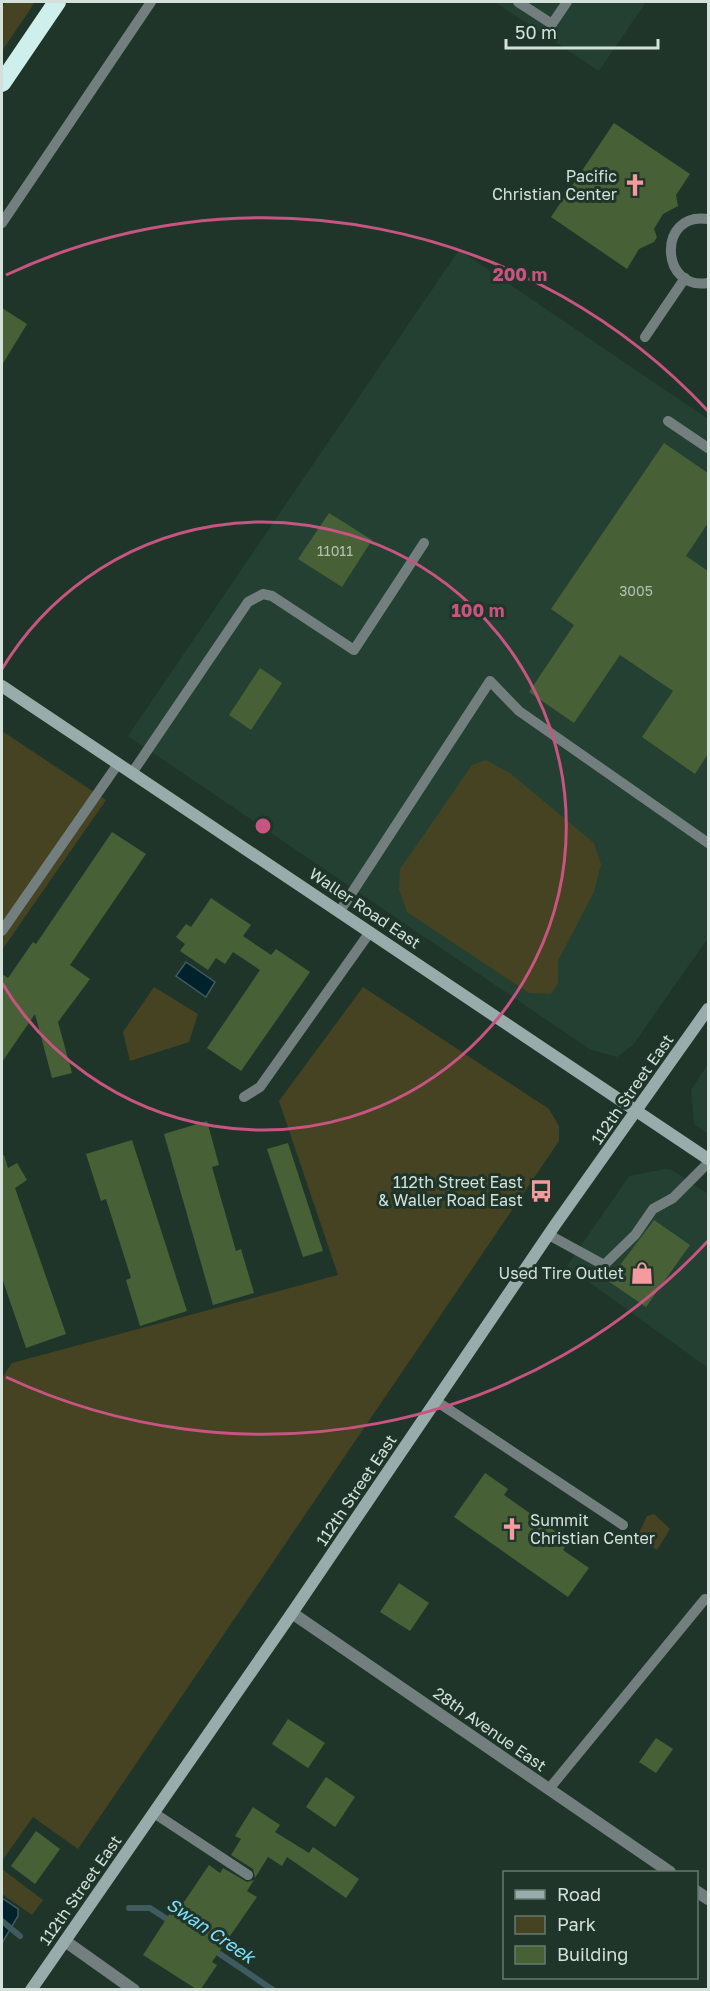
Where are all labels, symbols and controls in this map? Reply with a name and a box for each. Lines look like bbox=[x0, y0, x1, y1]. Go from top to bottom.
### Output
scale bar bbox=[506, 12, 658, 50]
text: 50 m bbox=[515, 21, 557, 43]
place label: Pacific Christian Center bbox=[492, 166, 617, 204]
church icon: Pacific Christian Center bbox=[622, 172, 648, 198]
text: 200 m bbox=[493, 263, 547, 285]
house number: 11011 bbox=[317, 542, 353, 559]
house number: 3005 bbox=[619, 582, 653, 599]
text: 100 m bbox=[452, 599, 504, 621]
centre of rings bbox=[253, 816, 273, 836]
street label: Waller Road East bbox=[305, 863, 425, 953]
street label: 112th Street East bbox=[587, 1030, 677, 1148]
place label: 112th Street East & Waller Road East bbox=[378, 1172, 523, 1210]
bus stop icon: 112th Street East & Waller Road East bbox=[528, 1178, 554, 1204]
shop icon: Used Tire Outlet bbox=[629, 1260, 655, 1286]
place label: Used Tire Outlet bbox=[499, 1263, 624, 1283]
street label: 112th Street East bbox=[311, 1431, 401, 1549]
place label: Summit Christian Center bbox=[530, 1510, 655, 1548]
church icon: Summit Christian Center bbox=[499, 1516, 525, 1542]
street label: 28th Avenue East bbox=[430, 1683, 550, 1775]
street label: 112th Street East bbox=[35, 1831, 125, 1949]
legend bbox=[503, 1871, 698, 1979]
text: Road bbox=[557, 1883, 601, 1905]
water label: Swan Creek bbox=[163, 1893, 261, 1968]
text: Park bbox=[557, 1913, 596, 1935]
text: Building bbox=[557, 1943, 628, 1965]

